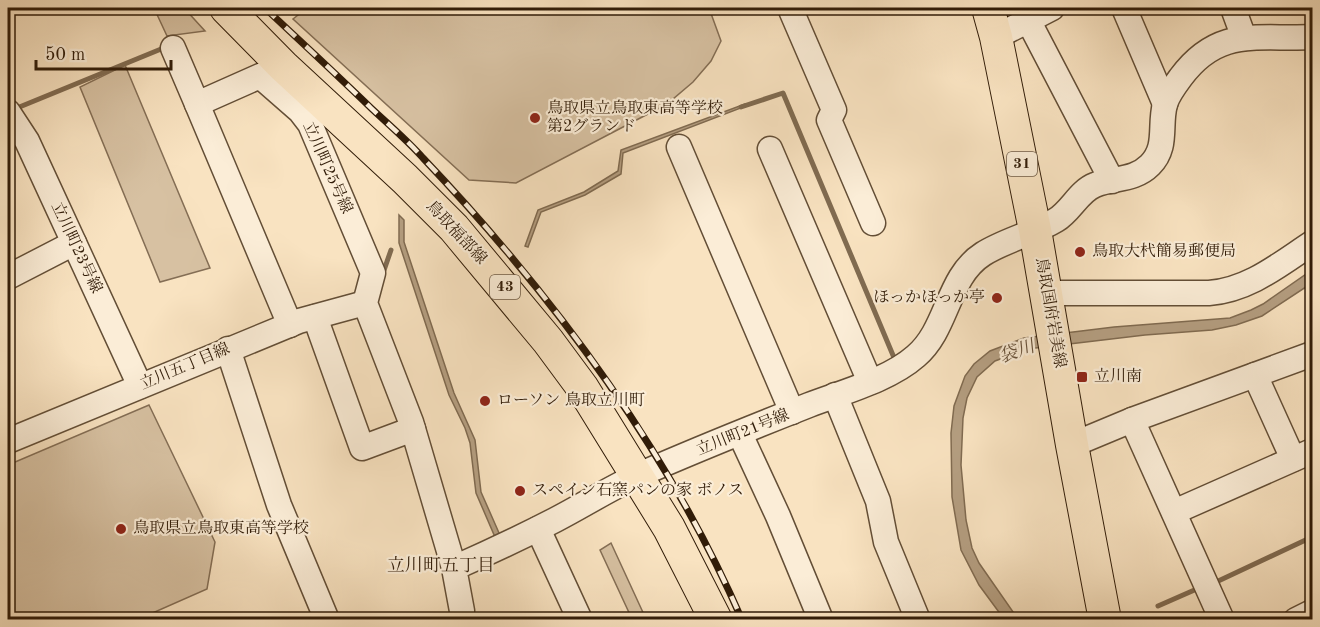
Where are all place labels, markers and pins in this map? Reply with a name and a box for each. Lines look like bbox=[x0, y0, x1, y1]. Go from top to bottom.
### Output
place label: 鳥取県立鳥取東高等学校 第2グランド bbox=[547, 99, 723, 135]
marker: 鳥取県立鳥取東高等学校 第2グランド bbox=[528, 111, 542, 125]
place label: 鳥取大杙簡易郵便局 bbox=[1092, 242, 1236, 260]
marker: 鳥取大杙簡易郵便局 bbox=[1073, 245, 1087, 259]
place label: ほっかほっか亭 bbox=[873, 288, 985, 306]
marker: ほっかほっか亭 bbox=[990, 291, 1004, 305]
place label: 立川南 bbox=[1094, 367, 1142, 385]
marker: 立川南 bbox=[1075, 370, 1089, 384]
place label: ローソン 鳥取立川町 bbox=[497, 391, 645, 409]
marker: ローソン 鳥取立川町 bbox=[478, 394, 492, 408]
place label: スペイン石窯パンの家 ボノス bbox=[532, 481, 744, 499]
marker: スペイン石窯パンの家 ボノス bbox=[513, 484, 527, 498]
place label: 鳥取県立鳥取東高等学校 bbox=[133, 519, 309, 537]
marker: 鳥取県立鳥取東高等学校 bbox=[114, 522, 128, 536]

